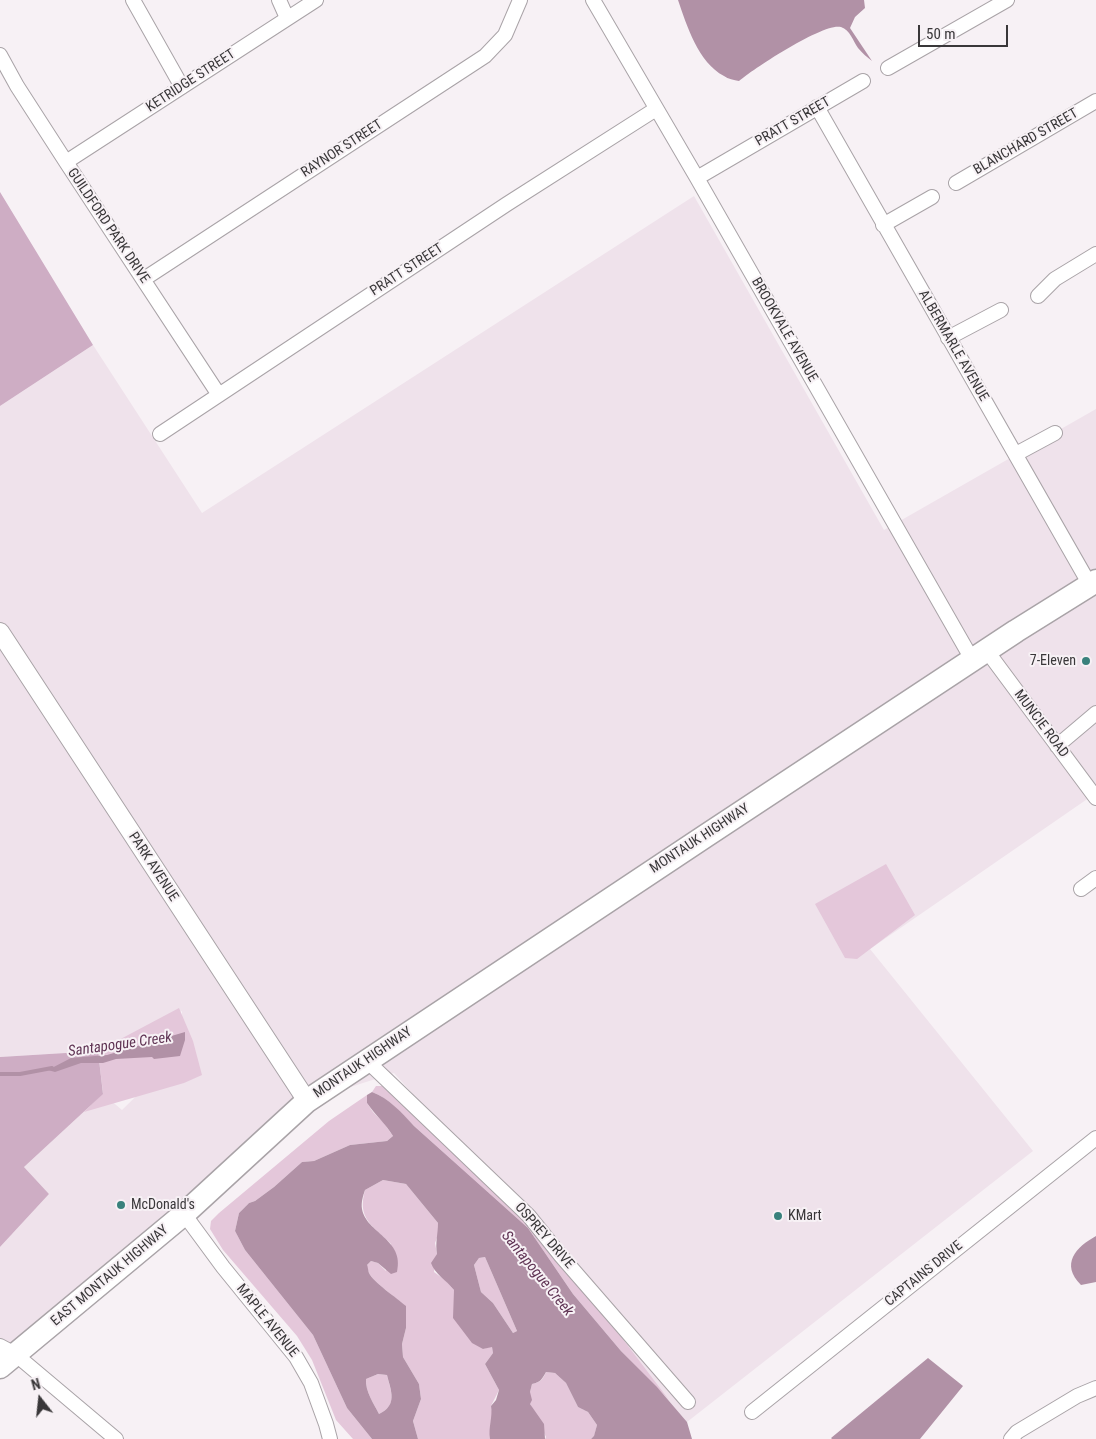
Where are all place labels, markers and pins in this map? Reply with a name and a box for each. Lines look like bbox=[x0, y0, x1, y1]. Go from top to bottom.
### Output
place label: 7-Eleven bbox=[1030, 653, 1076, 669]
marker: 7-Eleven bbox=[1080, 655, 1092, 667]
place label: McDonald's bbox=[131, 1197, 195, 1213]
marker: McDonald's bbox=[115, 1199, 127, 1211]
place label: KMart bbox=[788, 1208, 822, 1224]
marker: KMart bbox=[772, 1210, 784, 1222]

